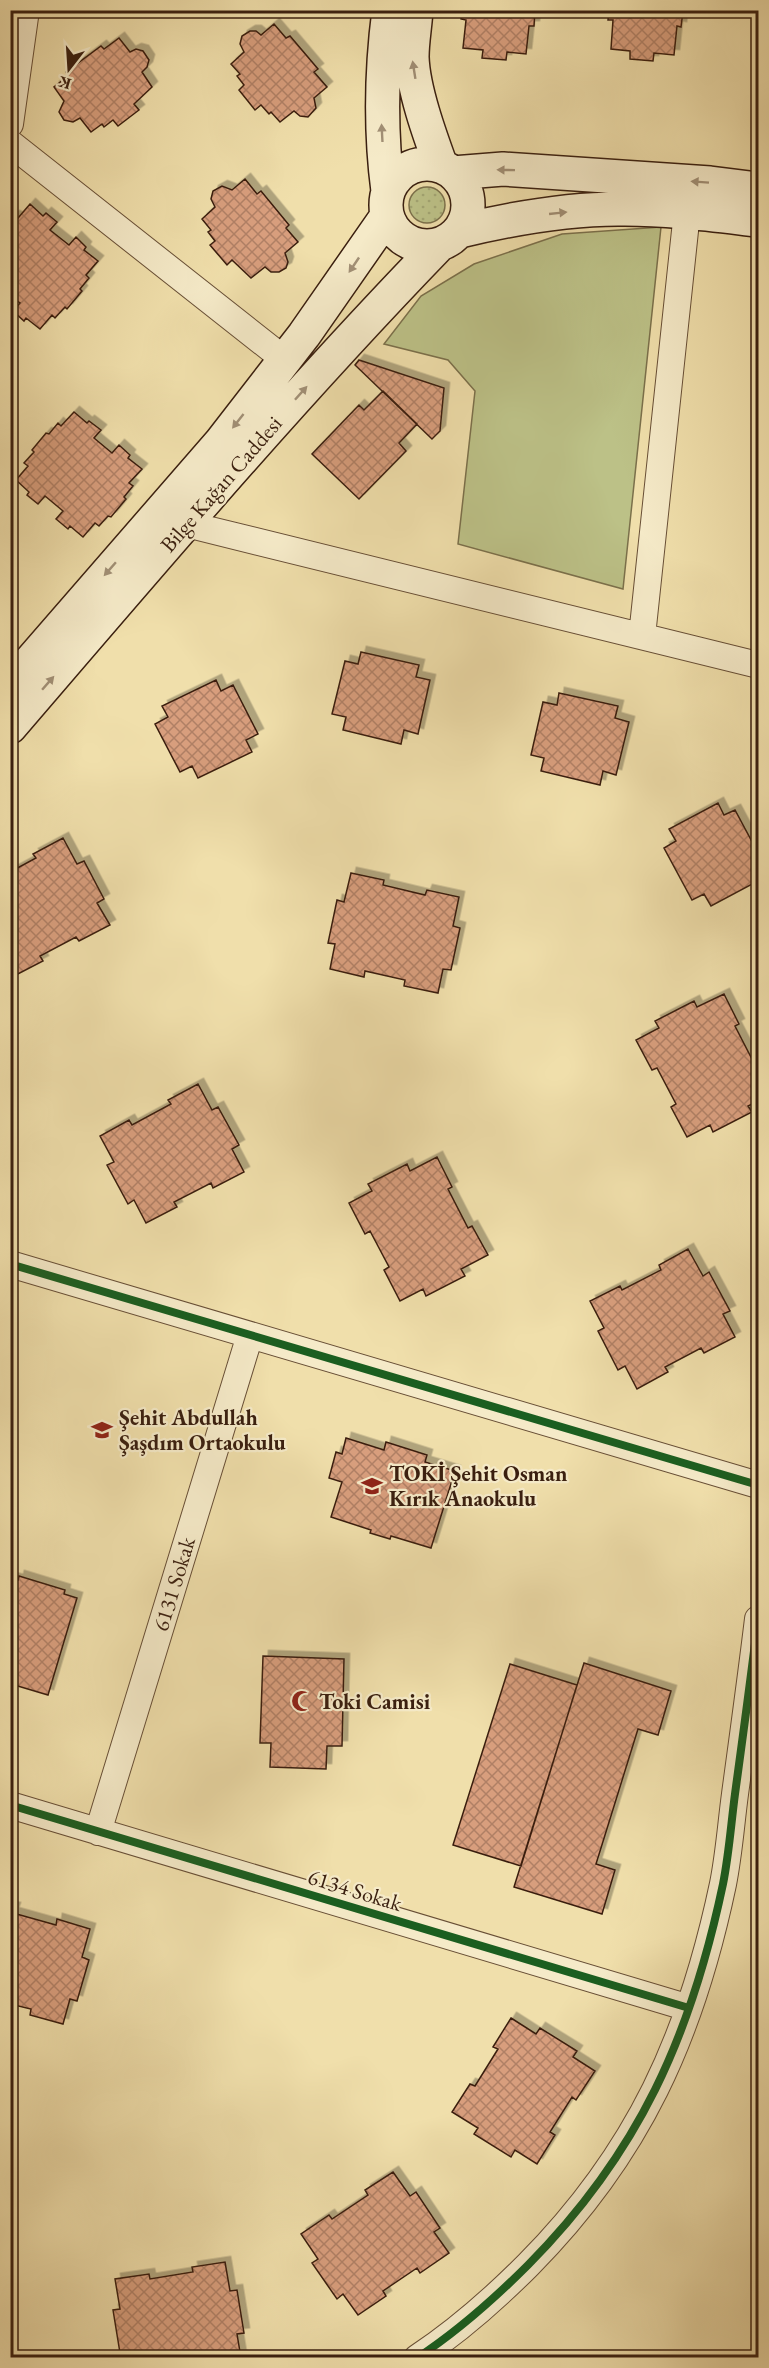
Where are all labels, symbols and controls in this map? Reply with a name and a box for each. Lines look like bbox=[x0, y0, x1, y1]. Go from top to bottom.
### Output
north arrow bbox=[39, 39, 99, 99]
one-way arrow bbox=[409, 60, 418, 79]
text: K bbox=[55, 71, 74, 95]
one-way arrow bbox=[377, 123, 386, 142]
one-way arrow bbox=[496, 165, 515, 175]
one-way arrow bbox=[691, 177, 710, 187]
one-way arrow bbox=[549, 208, 568, 218]
one-way arrow bbox=[348, 256, 360, 272]
one-way arrow bbox=[294, 386, 308, 401]
street label: Bilge Kağan Caddesi bbox=[154, 410, 288, 558]
one-way arrow bbox=[231, 413, 244, 429]
one-way arrow bbox=[104, 561, 117, 576]
one-way arrow bbox=[42, 675, 55, 691]
place label: Şehit Abdullah Şaşdım Ortaokulu bbox=[119, 1403, 286, 1457]
school or university icon: Şehit Abdullah Şaşdım Ortaokulu bbox=[90, 1418, 114, 1442]
place label: TOKİ Şehit Osman Kırık Anaokulu bbox=[389, 1459, 568, 1513]
school or university icon: TOKİ Şehit Osman Kırık Anaokulu bbox=[360, 1474, 384, 1498]
street label: 6131 Sokak bbox=[146, 1533, 202, 1635]
place label: Toki Camisi bbox=[319, 1687, 431, 1716]
mosque icon: Toki Camisi bbox=[290, 1689, 314, 1713]
street label: 6134 Sokak bbox=[304, 1862, 406, 1918]

